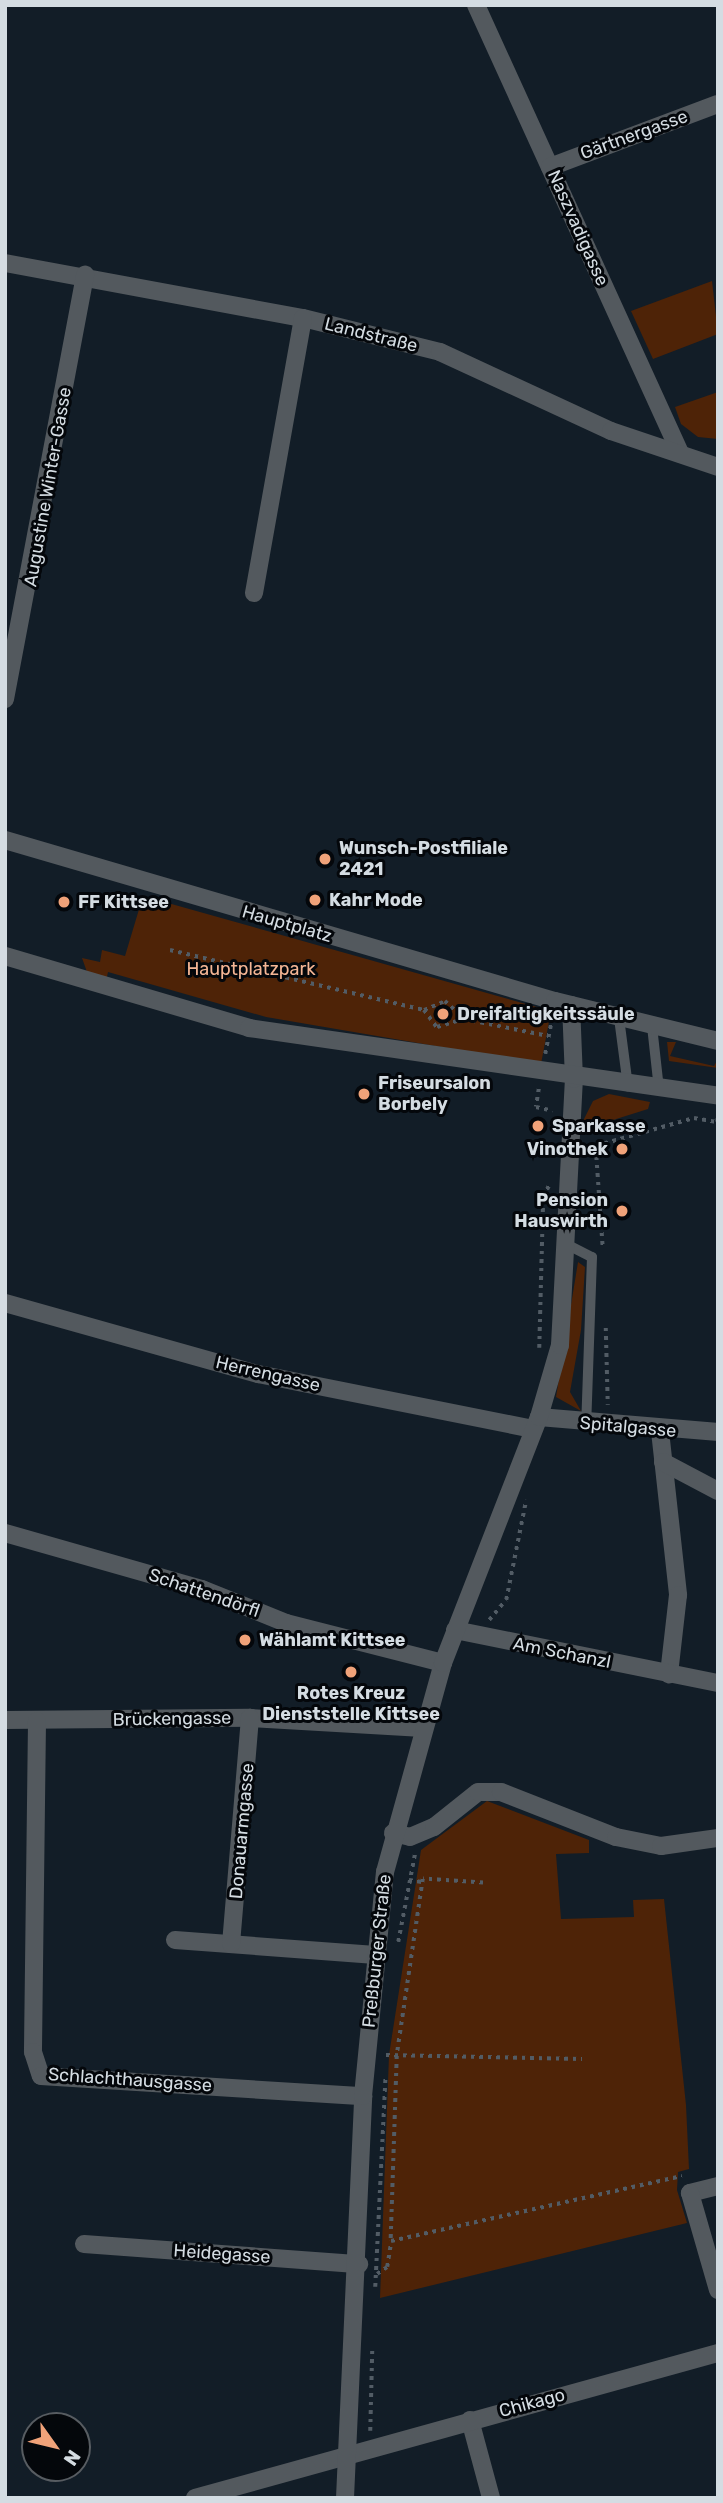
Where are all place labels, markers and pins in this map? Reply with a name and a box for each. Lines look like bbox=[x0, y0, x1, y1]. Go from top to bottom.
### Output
place label: Wunsch-Postfiliale 2421 bbox=[339, 838, 508, 880]
marker: Wunsch-Postfiliale 2421 bbox=[317, 851, 333, 867]
place label: Kahr Mode bbox=[329, 889, 423, 911]
place label: FF Kittsee bbox=[78, 891, 169, 913]
marker: Kahr Mode bbox=[307, 892, 323, 908]
marker: FF Kittsee bbox=[56, 894, 72, 910]
place label: Dreifaltigkeitssäule bbox=[457, 1003, 635, 1025]
marker: Dreifaltigkeitssäule bbox=[435, 1006, 451, 1022]
place label: Friseursalon Borbely bbox=[378, 1073, 491, 1116]
marker: Friseursalon Borbely bbox=[356, 1086, 372, 1102]
place label: Sparkasse bbox=[552, 1115, 646, 1137]
marker: Sparkasse bbox=[530, 1118, 546, 1134]
place label: Vinothek bbox=[527, 1138, 608, 1160]
marker: Vinothek bbox=[614, 1141, 630, 1157]
place label: Pension Hauswirth bbox=[514, 1190, 608, 1232]
marker: Pension Hauswirth bbox=[614, 1203, 630, 1219]
place label: Wählamt Kittsee bbox=[259, 1629, 406, 1651]
marker: Wählamt Kittsee bbox=[237, 1632, 253, 1648]
marker: Rotes Kreuz Dienststelle Kittsee bbox=[343, 1664, 359, 1680]
place label: Rotes Kreuz Dienststelle Kittsee bbox=[262, 1683, 440, 1726]

